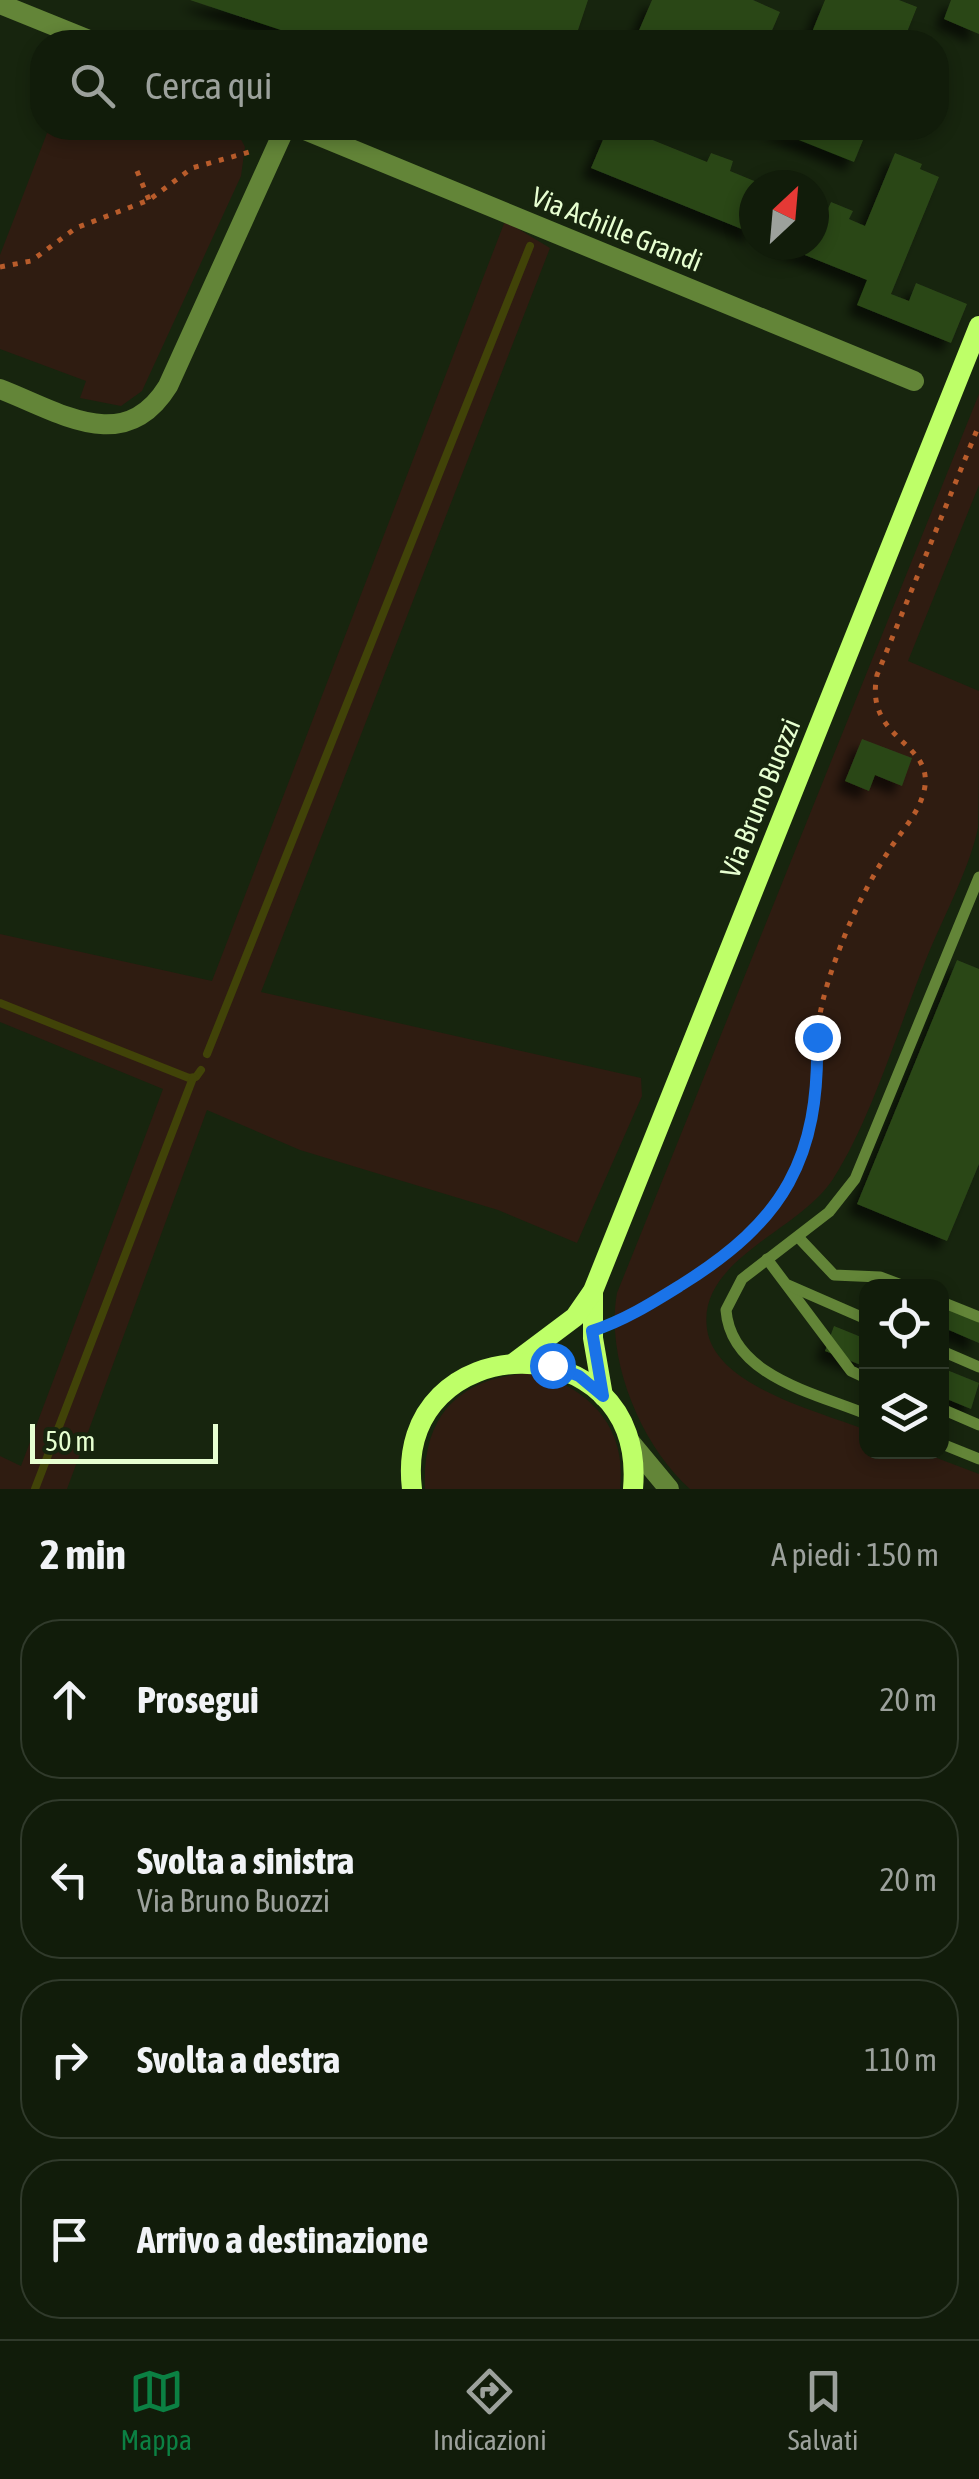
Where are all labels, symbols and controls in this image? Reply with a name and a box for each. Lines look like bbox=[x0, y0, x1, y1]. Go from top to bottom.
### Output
search box bbox=[30, 30, 949, 140]
icon: search bbox=[65, 58, 120, 113]
text: Cerca qui bbox=[145, 64, 273, 107]
north arrow bbox=[739, 170, 829, 260]
street label: Via Achille Grandi bbox=[527, 180, 707, 278]
street label: Via Bruno Buozzi bbox=[714, 714, 806, 882]
route end bbox=[795, 1015, 841, 1061]
map controls bbox=[859, 1279, 949, 1459]
button: locate bbox=[859, 1279, 949, 1369]
route start bbox=[530, 1343, 576, 1389]
button: layers bbox=[859, 1369, 949, 1459]
scale bar bbox=[30, 1419, 218, 1464]
text: 50 m bbox=[45, 1425, 95, 1457]
text: 2 min bbox=[40, 1530, 126, 1578]
text: A piedi · 150 m bbox=[771, 1536, 939, 1573]
icon: ahead bbox=[42, 1672, 97, 1727]
text: Prosegui bbox=[137, 1678, 259, 1721]
text: 20 m bbox=[879, 1681, 937, 1718]
text: Svolta a sinistra bbox=[137, 1839, 354, 1882]
icon: left bbox=[42, 1852, 97, 1907]
text: 20 m bbox=[879, 1861, 937, 1898]
text: Via Bruno Buozzi bbox=[137, 1882, 330, 1919]
icon: right bbox=[42, 2032, 97, 2087]
text: Svolta a destra bbox=[137, 2038, 340, 2081]
text: 110 m bbox=[864, 2041, 937, 2078]
icon: arrive bbox=[42, 2212, 97, 2267]
text: Arrivo a destinazione bbox=[137, 2218, 428, 2261]
tab: Mappa bbox=[121, 2364, 192, 2456]
tab: Indicazioni bbox=[433, 2364, 547, 2456]
tab: Salvati bbox=[788, 2364, 858, 2456]

